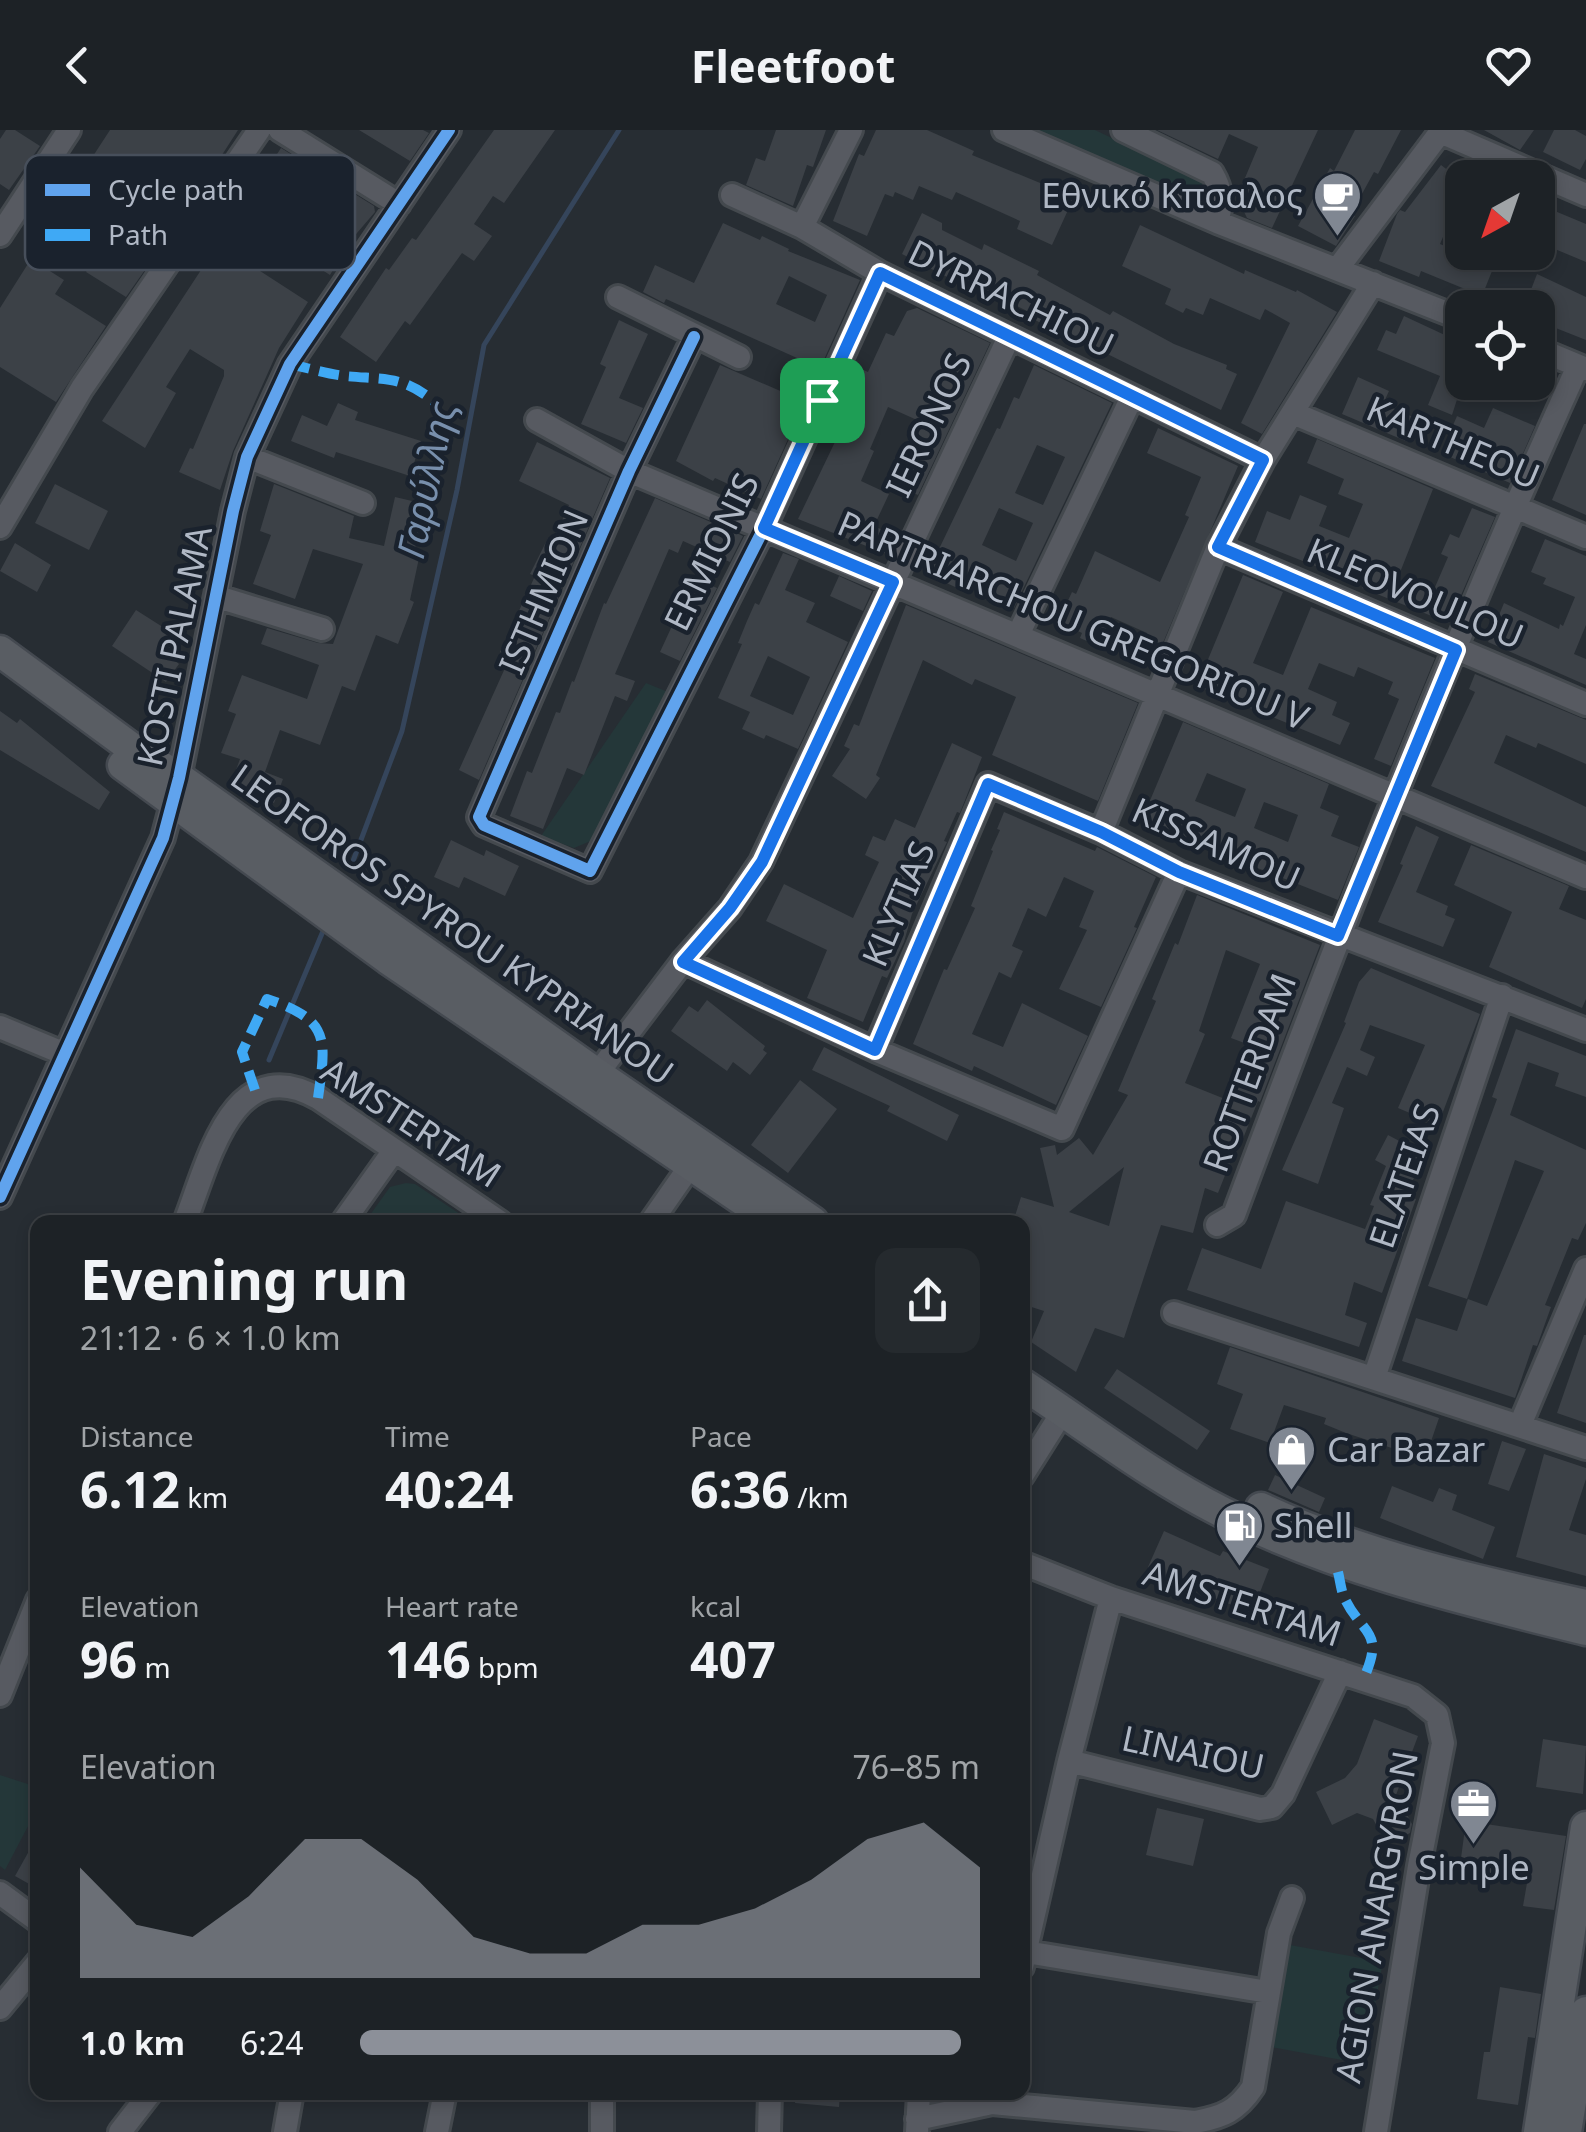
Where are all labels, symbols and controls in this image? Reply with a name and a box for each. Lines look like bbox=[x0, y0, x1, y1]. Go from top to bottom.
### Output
text: Fleetfoot bbox=[691, 35, 895, 96]
icon: back bbox=[50, 38, 105, 93]
icon: heart bbox=[1481, 38, 1536, 93]
legend bbox=[25, 155, 355, 270]
north arrow bbox=[1445, 160, 1555, 270]
map controls bbox=[1445, 160, 1555, 400]
text: Cycle path bbox=[108, 170, 244, 208]
cafe icon: Εθνικό Κπσαλος bbox=[1312, 170, 1364, 238]
place label: Εθνικό Κπσαλος bbox=[1041, 171, 1303, 218]
text: Path bbox=[108, 215, 168, 253]
street label: DYRRACHIOU bbox=[901, 228, 1122, 368]
button: locate bbox=[1445, 290, 1555, 400]
street label: IERONOS bbox=[874, 345, 981, 504]
pin bbox=[780, 358, 865, 443]
icon: arrive bbox=[795, 373, 850, 428]
street label: KARTHEOU bbox=[1360, 384, 1547, 499]
water label: Γαρύλλης bbox=[383, 396, 467, 563]
street label: ERMIONIS bbox=[652, 465, 769, 638]
street label: PARTRIARCHOU GREGORIOU V bbox=[831, 499, 1316, 740]
street label: ISTHMION bbox=[487, 502, 598, 681]
street label: KOSTI PALAMA bbox=[125, 521, 222, 770]
street label: KLEOVOULOU bbox=[1300, 526, 1531, 659]
street label: LEOFOROS SPYROU KYPRIANOU bbox=[222, 752, 684, 1095]
street label: KISSAMOU bbox=[1125, 786, 1308, 902]
street label: KLYTIAS bbox=[850, 834, 945, 973]
street label: ROTTERDAM bbox=[1191, 967, 1306, 1178]
street label: AMSTERTAM bbox=[313, 1046, 511, 1197]
street label: ELATEIAS bbox=[1357, 1097, 1450, 1254]
text: Evening run bbox=[80, 1241, 408, 1316]
button: share bbox=[875, 1248, 980, 1353]
text: 21:12 · 6 × 1.0 km bbox=[80, 1316, 341, 1359]
text: Distance bbox=[80, 1417, 193, 1455]
text: Time bbox=[385, 1417, 450, 1455]
text: Pace bbox=[690, 1417, 752, 1455]
shop icon: Car Bazar bbox=[1266, 1424, 1318, 1492]
place label: Car Bazar bbox=[1327, 1425, 1485, 1472]
text: 6.12 bbox=[80, 1455, 180, 1523]
text: 40:24 bbox=[385, 1455, 513, 1523]
text: 6:36 bbox=[690, 1455, 790, 1523]
text: km bbox=[180, 1478, 228, 1516]
text: /km bbox=[790, 1478, 849, 1516]
fuel station icon: Shell bbox=[1213, 1500, 1265, 1568]
place label: Shell bbox=[1274, 1501, 1353, 1548]
street label: AMSTERTAM bbox=[1138, 1549, 1347, 1657]
text: Elevation bbox=[80, 1587, 200, 1625]
text: Heart rate bbox=[385, 1587, 519, 1625]
text: kcal bbox=[690, 1587, 741, 1625]
text: 96 bbox=[80, 1625, 137, 1693]
text: 146 bbox=[385, 1625, 471, 1693]
text: 407 bbox=[690, 1625, 776, 1693]
text: m bbox=[137, 1648, 171, 1686]
text: bpm bbox=[471, 1648, 539, 1686]
street label: LINAIOU bbox=[1118, 1714, 1269, 1789]
text: Elevation bbox=[80, 1745, 217, 1788]
text: 76–85 m bbox=[853, 1745, 980, 1788]
street label: AGION ANARGYRON bbox=[1323, 1747, 1428, 2086]
office icon: Simple bbox=[1448, 1778, 1500, 1846]
place label: Simple bbox=[1418, 1843, 1530, 1890]
text: 1.0 km bbox=[80, 2021, 185, 2064]
text: 6:24 bbox=[240, 2021, 304, 2064]

